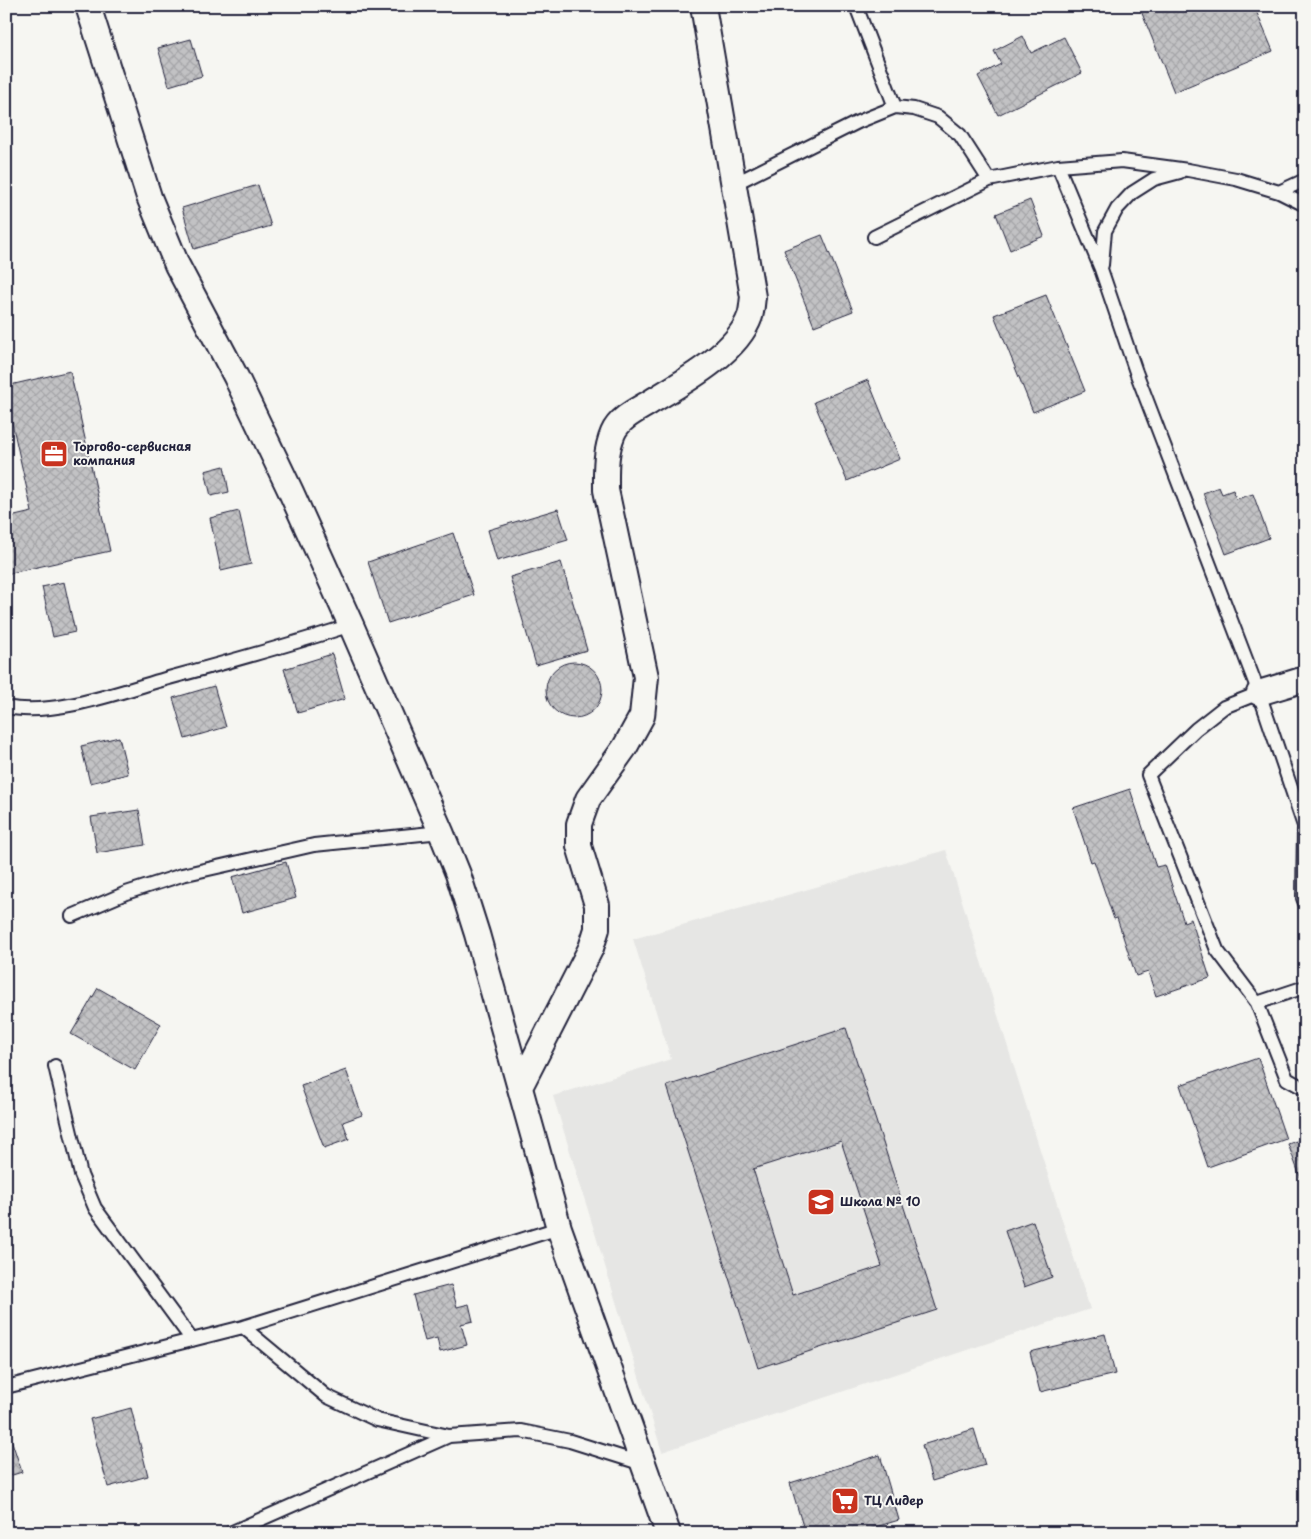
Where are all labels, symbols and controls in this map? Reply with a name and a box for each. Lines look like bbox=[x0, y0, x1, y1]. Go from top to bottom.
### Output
place label: Торгово-сервисная компания bbox=[73, 437, 191, 469]
office icon: Торгово-сервисная компания bbox=[39, 439, 69, 469]
school or university icon: Школа № 10 bbox=[806, 1187, 836, 1217]
place label: Школа № 10 bbox=[840, 1192, 920, 1210]
supermarket icon: ТЦ Лидер bbox=[830, 1486, 860, 1516]
place label: ТЦ Лидер bbox=[864, 1491, 924, 1509]

